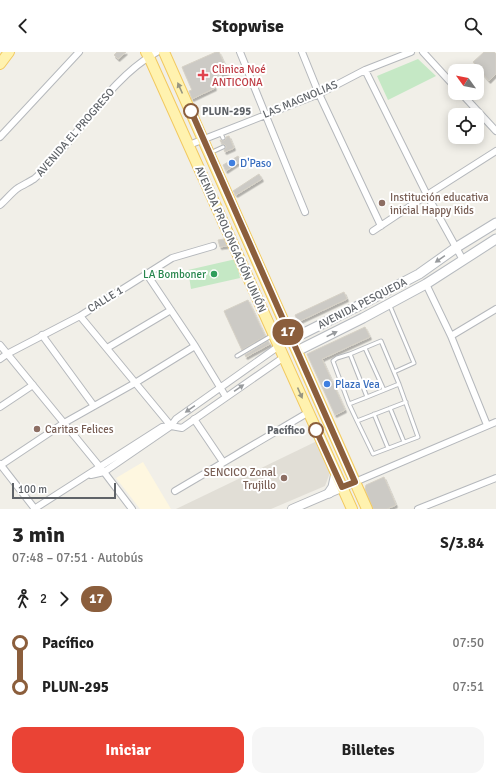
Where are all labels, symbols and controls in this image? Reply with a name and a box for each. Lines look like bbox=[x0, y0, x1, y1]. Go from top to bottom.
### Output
icon: back bbox=[12, 15, 34, 37]
text: Stopwise bbox=[212, 15, 284, 37]
icon: search bbox=[462, 15, 484, 37]
place label: Clinica Noé ANTICONA bbox=[212, 63, 266, 89]
north arrow bbox=[448, 64, 484, 100]
map controls bbox=[448, 64, 484, 144]
marker: Clinica Noé ANTICONA bbox=[197, 69, 209, 81]
street label: LAS MAGNOLIAS bbox=[261, 78, 339, 121]
one-way arrow bbox=[177, 82, 183, 93]
street label: AVENIDA EL PROGRESO bbox=[33, 85, 117, 179]
marker: PLUN-295 bbox=[183, 103, 199, 119]
place label: PLUN-295 bbox=[202, 105, 251, 118]
button: locate bbox=[448, 108, 484, 144]
place label: D'Paso bbox=[240, 157, 272, 170]
marker: D'Paso bbox=[227, 158, 237, 168]
street label: AVENIDA PROLONGACIÓN UNIÓN bbox=[192, 163, 270, 315]
place label: Institución educativa inicial Happy Kids bbox=[390, 191, 489, 217]
marker: Institución educativa inicial Happy Kids bbox=[377, 198, 387, 208]
one-way arrow bbox=[435, 255, 445, 263]
place label: LA Bomboner bbox=[143, 268, 206, 281]
marker: LA Bomboner bbox=[209, 269, 219, 279]
street label: AVENIDA PESQUEDA bbox=[315, 275, 409, 332]
street label: CALLE 1 bbox=[85, 283, 125, 315]
line badge: 17 bbox=[270, 319, 306, 345]
text: 17 bbox=[280, 323, 296, 340]
one-way arrow bbox=[326, 331, 338, 337]
place label: Plaza Vea bbox=[335, 378, 380, 391]
marker: Plaza Vea bbox=[322, 379, 332, 389]
one-way arrow bbox=[234, 384, 244, 392]
one-way arrow bbox=[297, 387, 303, 398]
one-way arrow bbox=[185, 405, 195, 413]
marker: Pacífico bbox=[308, 422, 324, 438]
place label: Caritas Felices bbox=[45, 423, 114, 436]
marker: Caritas Felices bbox=[32, 424, 42, 434]
place label: Pacífico bbox=[267, 424, 305, 437]
place label: SENCICO Zonal Trujillo bbox=[204, 466, 276, 492]
marker: SENCICO Zonal Trujillo bbox=[279, 473, 289, 483]
scale bar bbox=[12, 481, 116, 500]
text: 100 m bbox=[18, 483, 47, 496]
text: 3 min bbox=[12, 521, 65, 548]
text: S/3.84 bbox=[440, 534, 484, 552]
text: 07:48 – 07:51 · Autobús bbox=[12, 550, 143, 566]
icon: walk bbox=[12, 588, 34, 610]
icon: forward bbox=[53, 588, 75, 610]
text: 17 bbox=[89, 590, 104, 607]
text: 2 bbox=[40, 591, 47, 607]
text: Pacífico bbox=[42, 634, 94, 652]
text: 07:50 bbox=[452, 635, 484, 651]
text: PLUN-295 bbox=[42, 678, 109, 696]
text: 07:51 bbox=[452, 679, 484, 695]
button: Iniciar bbox=[12, 727, 244, 773]
button: Billetes bbox=[252, 727, 484, 773]

